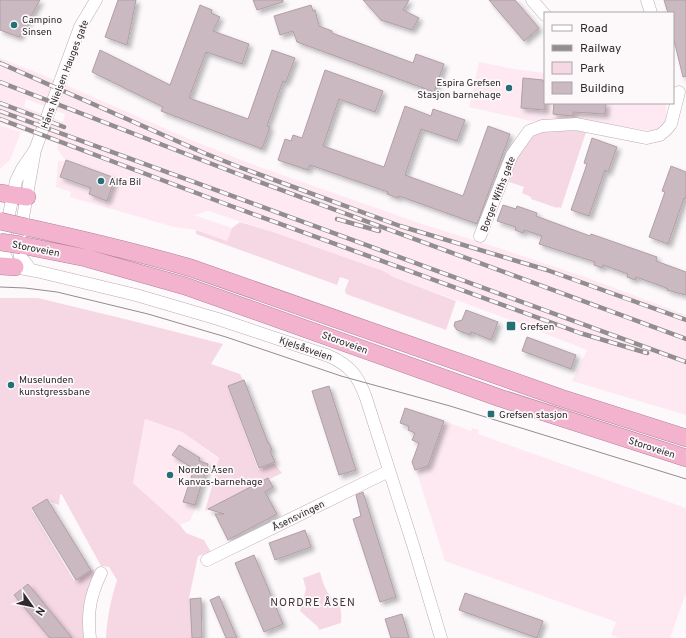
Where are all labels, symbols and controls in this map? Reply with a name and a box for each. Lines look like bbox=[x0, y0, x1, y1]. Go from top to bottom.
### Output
legend bbox=[544, 12, 674, 104]
place label: Campino Sinsen bbox=[22, 14, 62, 39]
street label: Hans Nielsen Hauges gate bbox=[39, 18, 92, 131]
marker: Campino Sinsen bbox=[9, 20, 19, 30]
text: Road bbox=[580, 21, 608, 37]
text: Railway bbox=[580, 41, 621, 57]
text: Park bbox=[580, 61, 605, 77]
place label: Espira Grefsen Stasjon barnehage bbox=[417, 77, 501, 102]
text: Building bbox=[580, 81, 624, 97]
marker: Espira Grefsen Stasjon barnehage bbox=[504, 83, 514, 93]
street label: Borger Withs gate bbox=[478, 155, 519, 234]
marker: Alfa Bil bbox=[96, 176, 106, 186]
place label: Alfa Bil bbox=[109, 176, 141, 189]
street label: Storoveien bbox=[11, 238, 61, 260]
marker: Grefsen bbox=[505, 320, 517, 332]
place label: Grefsen bbox=[520, 321, 554, 334]
street label: Storoveien bbox=[320, 329, 369, 358]
street label: Kjelsåsveien bbox=[277, 334, 334, 365]
place label: Muselunden kunstgressbane bbox=[19, 374, 90, 399]
marker: Muselunden kunstgressbane bbox=[6, 380, 16, 390]
marker: Grefsen stasjon bbox=[486, 409, 496, 419]
place label: Grefsen stasjon bbox=[499, 409, 568, 422]
street label: Storoveien bbox=[627, 435, 677, 462]
place label: Nordre Åsen Kanvas-barnehage bbox=[178, 464, 263, 489]
marker: Nordre Åsen Kanvas-barnehage bbox=[165, 470, 175, 480]
street label: Åsensvingen bbox=[270, 498, 327, 535]
north arrow bbox=[12, 586, 52, 626]
district label: NORDRE ÅSEN bbox=[270, 596, 356, 610]
text: N bbox=[32, 604, 48, 618]

